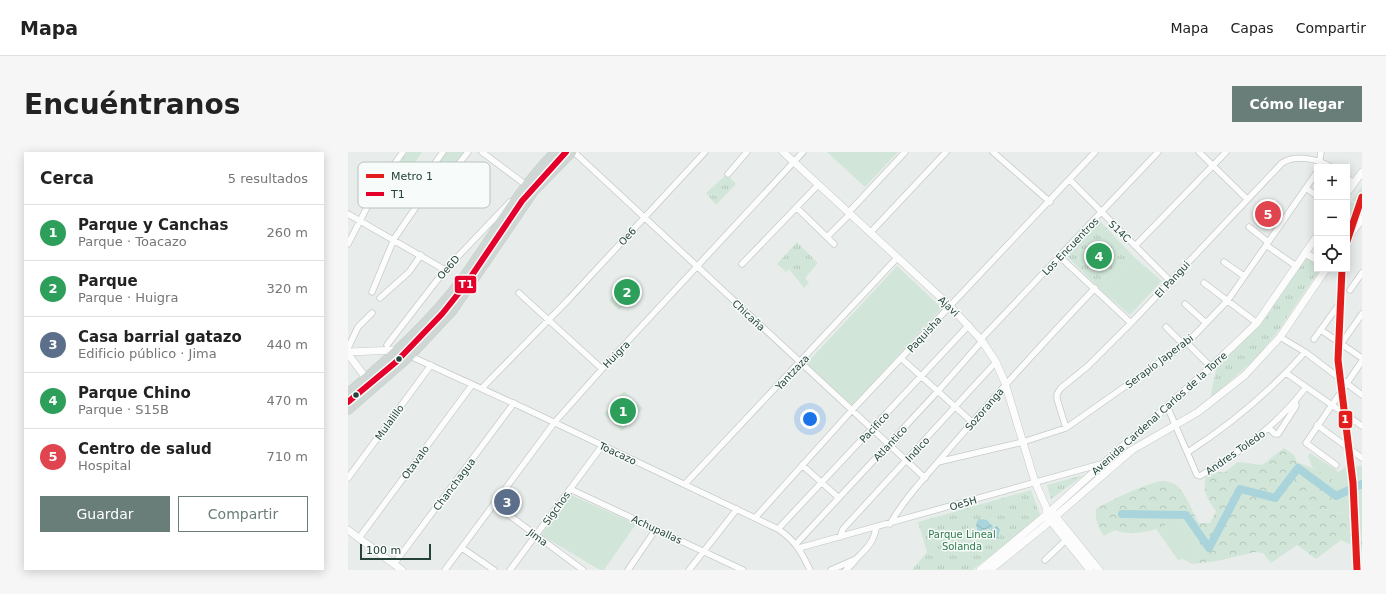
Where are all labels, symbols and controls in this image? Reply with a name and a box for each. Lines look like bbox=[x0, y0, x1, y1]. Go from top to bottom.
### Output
text: Mapa bbox=[20, 17, 78, 39]
text: Mapa bbox=[1170, 20, 1209, 36]
text: Capas bbox=[1231, 20, 1274, 36]
text: Compartir bbox=[1296, 20, 1366, 36]
button: Cómo llegar bbox=[1232, 86, 1362, 122]
text: Encuéntranos bbox=[24, 88, 240, 121]
legend bbox=[358, 162, 490, 208]
map controls bbox=[1314, 164, 1350, 272]
button: + bbox=[1314, 164, 1350, 200]
text: Cerca bbox=[40, 168, 94, 188]
text: Metro 1 bbox=[391, 170, 433, 183]
text: 5 resultados bbox=[228, 171, 308, 186]
text: T1 bbox=[390, 188, 405, 201]
pin: 5 bbox=[1255, 199, 1281, 229]
button: − bbox=[1314, 200, 1350, 236]
street label: Los Encuentros bbox=[1040, 215, 1101, 278]
text: Parque y Canchas bbox=[78, 216, 228, 234]
street label: S14C bbox=[1106, 218, 1133, 244]
text: 1 bbox=[48, 225, 58, 240]
text: 260 m bbox=[266, 225, 308, 240]
street label: Oe6 bbox=[616, 225, 638, 248]
text: Parque · Toacazo bbox=[78, 234, 187, 249]
button: locate bbox=[1314, 236, 1350, 272]
pin: 4 bbox=[1086, 241, 1112, 271]
street label: Oe6D bbox=[435, 253, 462, 282]
street label: El Pangui bbox=[1153, 259, 1192, 300]
text: Parque bbox=[78, 272, 138, 290]
line badge: T1 bbox=[454, 275, 477, 294]
pin: 2 bbox=[614, 277, 640, 307]
text: T1 bbox=[458, 278, 474, 291]
text: 2 bbox=[48, 281, 58, 296]
text: 320 m bbox=[266, 281, 308, 296]
text: Parque · Huigra bbox=[78, 290, 178, 305]
street label: Ajavi bbox=[936, 294, 961, 319]
street label: Chicaña bbox=[730, 298, 767, 333]
street label: Paquisha bbox=[905, 314, 944, 354]
text: Casa barrial gatazo bbox=[78, 328, 242, 346]
street label: Serapio Japerabi bbox=[1123, 332, 1195, 390]
text: 3 bbox=[48, 337, 58, 352]
text: 440 m bbox=[266, 337, 308, 352]
street label: Huigra bbox=[601, 339, 632, 370]
text: Edificio público · Jima bbox=[78, 346, 217, 361]
street label: Avenida Cardenal Carlos de la Torre bbox=[1090, 350, 1229, 477]
street label: Yantzaza bbox=[773, 353, 811, 393]
unlabelled marker bbox=[394, 354, 404, 364]
text: Parque Chino bbox=[78, 384, 191, 402]
street label: Sozoranga bbox=[963, 386, 1006, 433]
unlabelled marker bbox=[351, 390, 361, 400]
text: 4 bbox=[48, 393, 58, 408]
text: 470 m bbox=[266, 393, 308, 408]
pin: 1 bbox=[610, 396, 636, 426]
text: Parque · S15B bbox=[78, 402, 169, 417]
street label: Mulalillo bbox=[373, 402, 406, 442]
your location bbox=[800, 409, 820, 429]
street label: Pacifico bbox=[857, 410, 891, 445]
line badge: 1 bbox=[1338, 410, 1353, 429]
text: 1 bbox=[1341, 413, 1349, 426]
street label: Atlantico bbox=[871, 423, 909, 463]
street label: Andres Toledo bbox=[1204, 428, 1267, 477]
street label: Indico bbox=[903, 435, 932, 464]
text: Centro de salud bbox=[78, 440, 212, 458]
street label: Toacazo bbox=[597, 440, 638, 467]
street label: Otavalo bbox=[400, 443, 431, 481]
text: 5 bbox=[48, 449, 58, 464]
text: 710 m bbox=[266, 449, 308, 464]
street label: Chanchagua bbox=[431, 456, 478, 513]
text: Hospital bbox=[78, 458, 131, 473]
pin: 3 bbox=[494, 487, 520, 517]
street label: Sigchos bbox=[541, 489, 572, 527]
street label: Oe5H bbox=[948, 494, 978, 513]
button: Guardar bbox=[40, 496, 170, 532]
button: Compartir bbox=[178, 496, 308, 532]
street label: Achupallas bbox=[630, 513, 684, 546]
street label: Jima bbox=[525, 526, 550, 548]
park label: Parque Lineal Solanda bbox=[928, 529, 996, 552]
scale bar bbox=[360, 542, 431, 561]
text: 100 m bbox=[366, 544, 401, 557]

